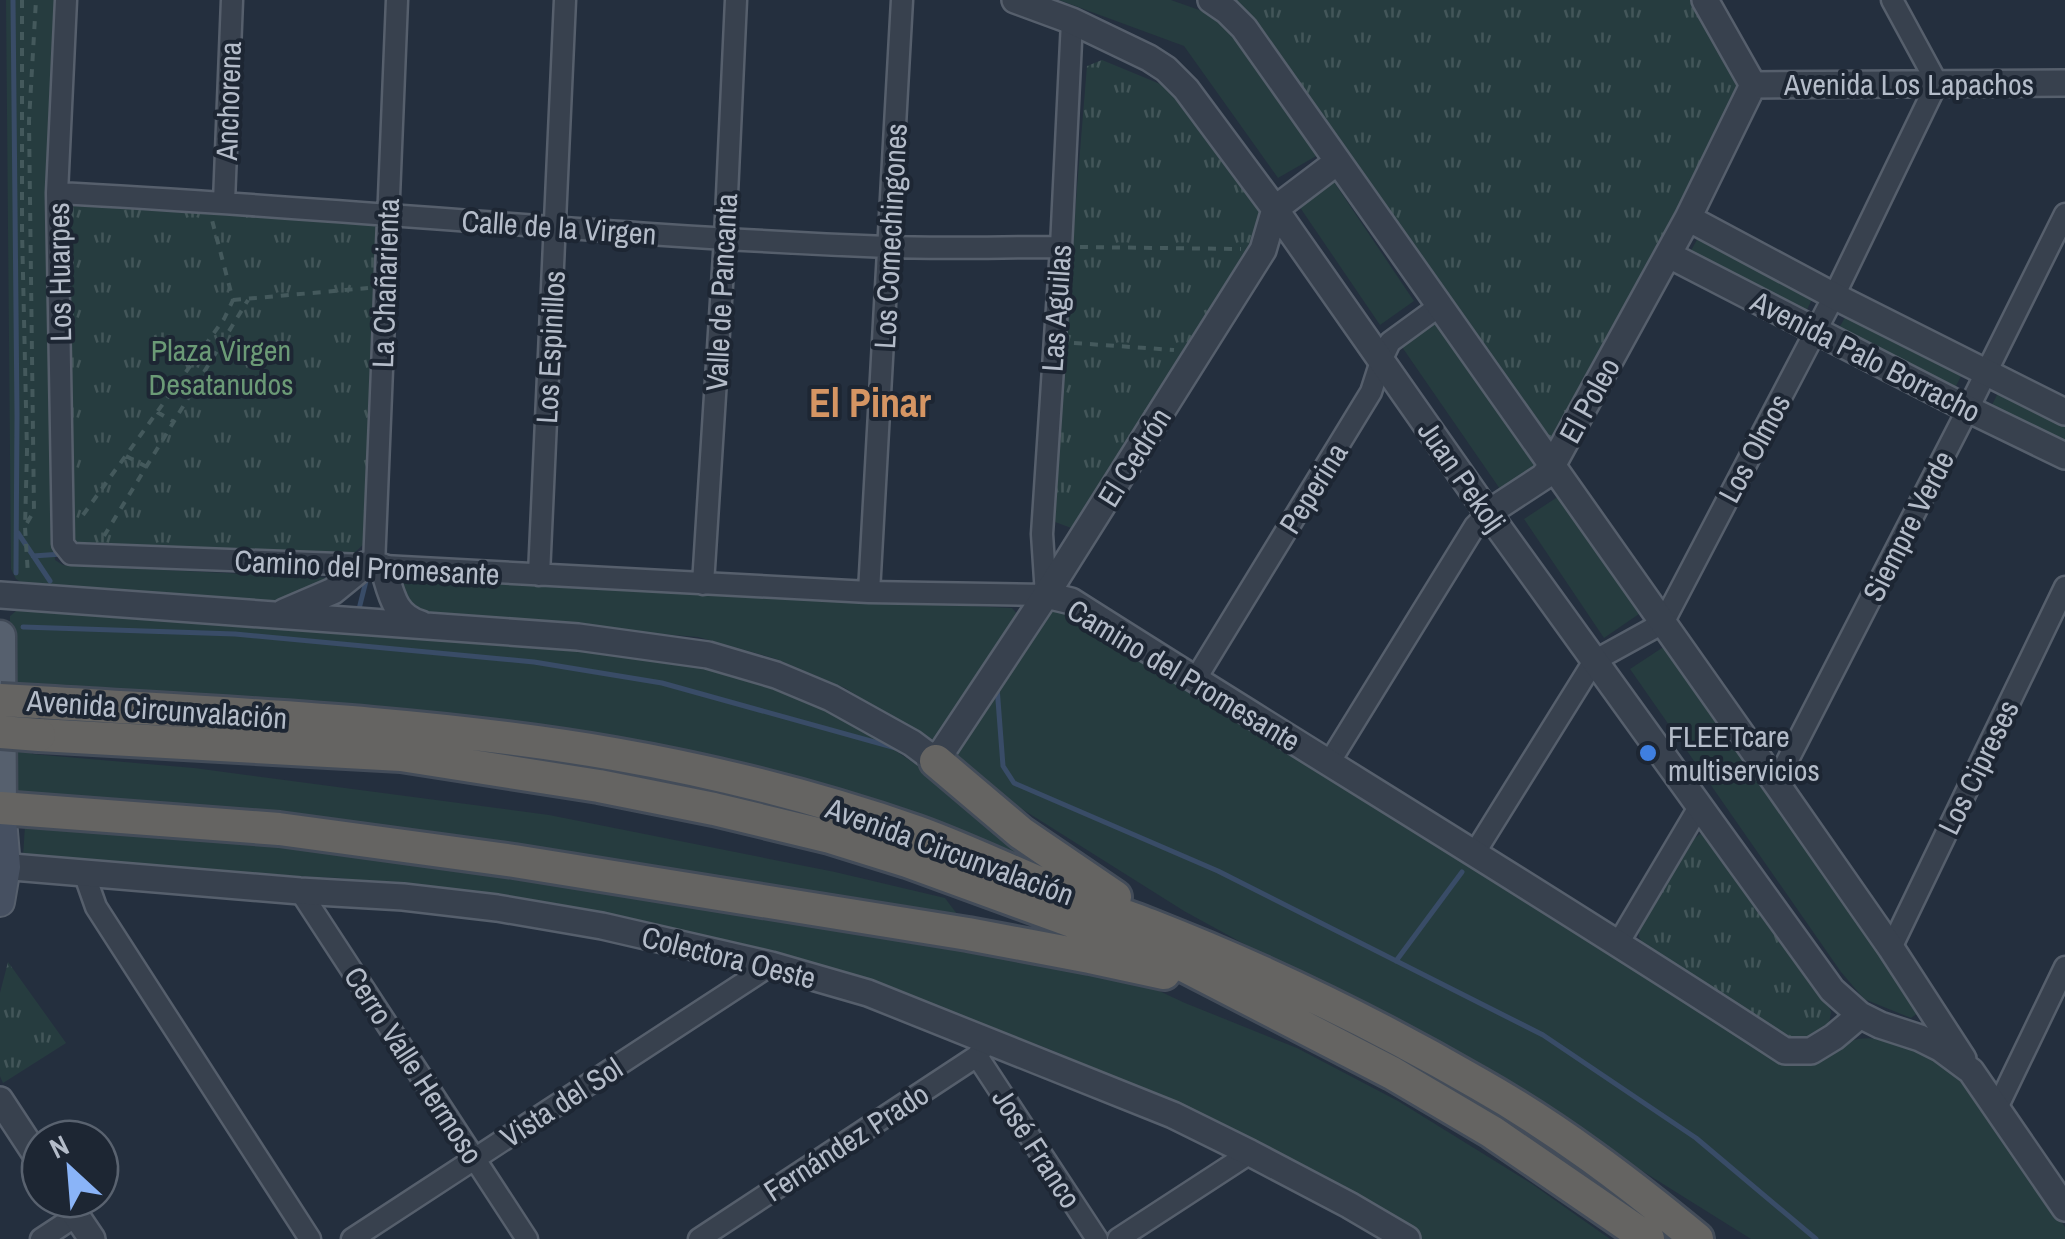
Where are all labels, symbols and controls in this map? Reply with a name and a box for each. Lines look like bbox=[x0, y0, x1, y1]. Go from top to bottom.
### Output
street label: Anchorena bbox=[206, 41, 250, 162]
street label: Avenida Los Lapachos bbox=[1783, 64, 2034, 104]
street label: Los Comechingones bbox=[864, 122, 916, 350]
street label: Valle de Pancanta bbox=[696, 192, 746, 392]
street label: La Chañarienta bbox=[362, 197, 408, 368]
street label: Calle de la Virgen bbox=[460, 200, 658, 254]
street label: Los Huarpes bbox=[38, 202, 80, 342]
street label: Las Aguilas bbox=[1032, 243, 1080, 373]
street label: Los Espinillos bbox=[526, 269, 574, 425]
street label: Avenida Palo Borracho bbox=[1744, 280, 1988, 431]
park label: Plaza Virgen Desatanudos bbox=[149, 330, 293, 404]
street label: El Poleo bbox=[1549, 350, 1629, 450]
district label: El Pinar bbox=[809, 376, 931, 429]
street label: Los Olmos bbox=[1709, 387, 1799, 509]
street label: El Cedrón bbox=[1088, 400, 1180, 514]
street label: Juan Pekolj bbox=[1409, 412, 1515, 540]
street label: Peperina bbox=[1270, 435, 1357, 541]
street label: Siempre Verde bbox=[1853, 444, 1963, 608]
street label: Camino del Promesante bbox=[234, 540, 500, 594]
street label: Camino del Promesante bbox=[1060, 590, 1308, 760]
street label: Avenida Circunvalación bbox=[25, 680, 288, 738]
street label: Los Cipreses bbox=[1928, 693, 2028, 841]
place label: FLEETcare multiservicios bbox=[1668, 716, 1820, 790]
marker: FLEETcare multiservicios bbox=[1637, 742, 1659, 764]
street label: Avenida Circunvalación bbox=[820, 787, 1079, 914]
street label: Colectora Oeste bbox=[638, 916, 820, 998]
street label: Cerro Valle Hermoso bbox=[335, 959, 493, 1171]
street label: Vista del Sol bbox=[492, 1048, 630, 1156]
street label: Fernández Prado bbox=[756, 1074, 936, 1210]
street label: José Franco bbox=[983, 1080, 1091, 1216]
north arrow bbox=[20, 1119, 120, 1219]
text: N bbox=[43, 1126, 75, 1167]

